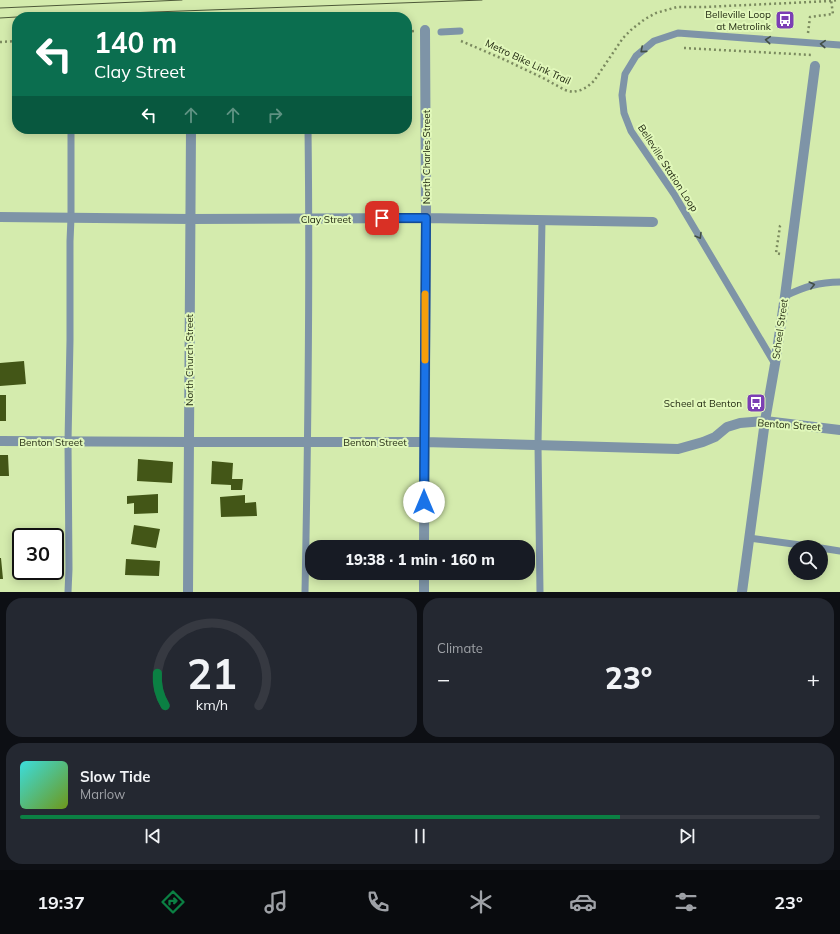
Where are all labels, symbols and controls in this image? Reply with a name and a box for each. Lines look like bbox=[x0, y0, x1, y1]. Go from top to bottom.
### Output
place label: Belleville Loop at Metrolink bbox=[705, 8, 772, 33]
bus stop icon: Belleville Loop at Metrolink bbox=[774, 9, 796, 31]
text: 140 m bbox=[94, 25, 177, 60]
icon: left bbox=[28, 28, 80, 80]
one-way arrow bbox=[765, 36, 771, 45]
street label: Metro Bike Link Trail bbox=[483, 37, 573, 87]
one-way arrow bbox=[820, 40, 826, 49]
one-way arrow bbox=[640, 46, 648, 53]
text: Clay Street bbox=[94, 60, 185, 83]
icon: left bbox=[138, 104, 160, 126]
icon: ahead bbox=[180, 104, 202, 126]
icon: ahead bbox=[222, 104, 244, 126]
icon: right bbox=[264, 104, 286, 126]
street label: North Charles Street bbox=[420, 109, 433, 204]
street label: Belleville Station Loop bbox=[635, 122, 701, 214]
pin bbox=[365, 201, 399, 235]
icon: arrive bbox=[371, 207, 393, 229]
street label: Clay Street bbox=[301, 213, 352, 226]
one-way arrow bbox=[694, 232, 701, 239]
one-way arrow bbox=[809, 282, 815, 290]
street label: Scheel Street bbox=[769, 298, 791, 360]
street label: North Church Street bbox=[183, 313, 196, 406]
bus stop icon: Scheel at Benton bbox=[745, 392, 767, 414]
place label: Scheel at Benton bbox=[664, 397, 742, 410]
street label: Benton Street bbox=[757, 416, 822, 434]
street label: Benton Street bbox=[19, 436, 83, 449]
street label: Benton Street bbox=[343, 436, 407, 449]
position arrow bbox=[403, 481, 445, 523]
speed limit sign: 30 bbox=[12, 528, 64, 580]
map controls bbox=[788, 540, 828, 580]
button: search bbox=[788, 540, 828, 580]
text: 19:38 · 1 min · 160 m bbox=[345, 550, 495, 569]
text: Climate bbox=[437, 640, 483, 656]
text: 21 bbox=[187, 646, 236, 698]
text: 23° bbox=[605, 659, 652, 697]
text: − bbox=[437, 665, 450, 693]
text: + bbox=[807, 665, 820, 693]
text: km/h bbox=[195, 695, 228, 713]
text: Slow Tide bbox=[80, 767, 150, 786]
text: Marlow bbox=[80, 786, 125, 802]
icon: previous bbox=[142, 825, 164, 847]
icon: pause bbox=[409, 825, 431, 847]
icon: next bbox=[676, 825, 698, 847]
icon: directions bbox=[159, 888, 187, 916]
icon: music bbox=[262, 888, 290, 916]
icon: phone bbox=[364, 888, 392, 916]
icon: climate bbox=[467, 888, 495, 916]
icon: car bbox=[569, 888, 597, 916]
icon: filters bbox=[672, 888, 700, 916]
text: 19:37 bbox=[37, 891, 85, 914]
text: 23° bbox=[774, 891, 803, 914]

